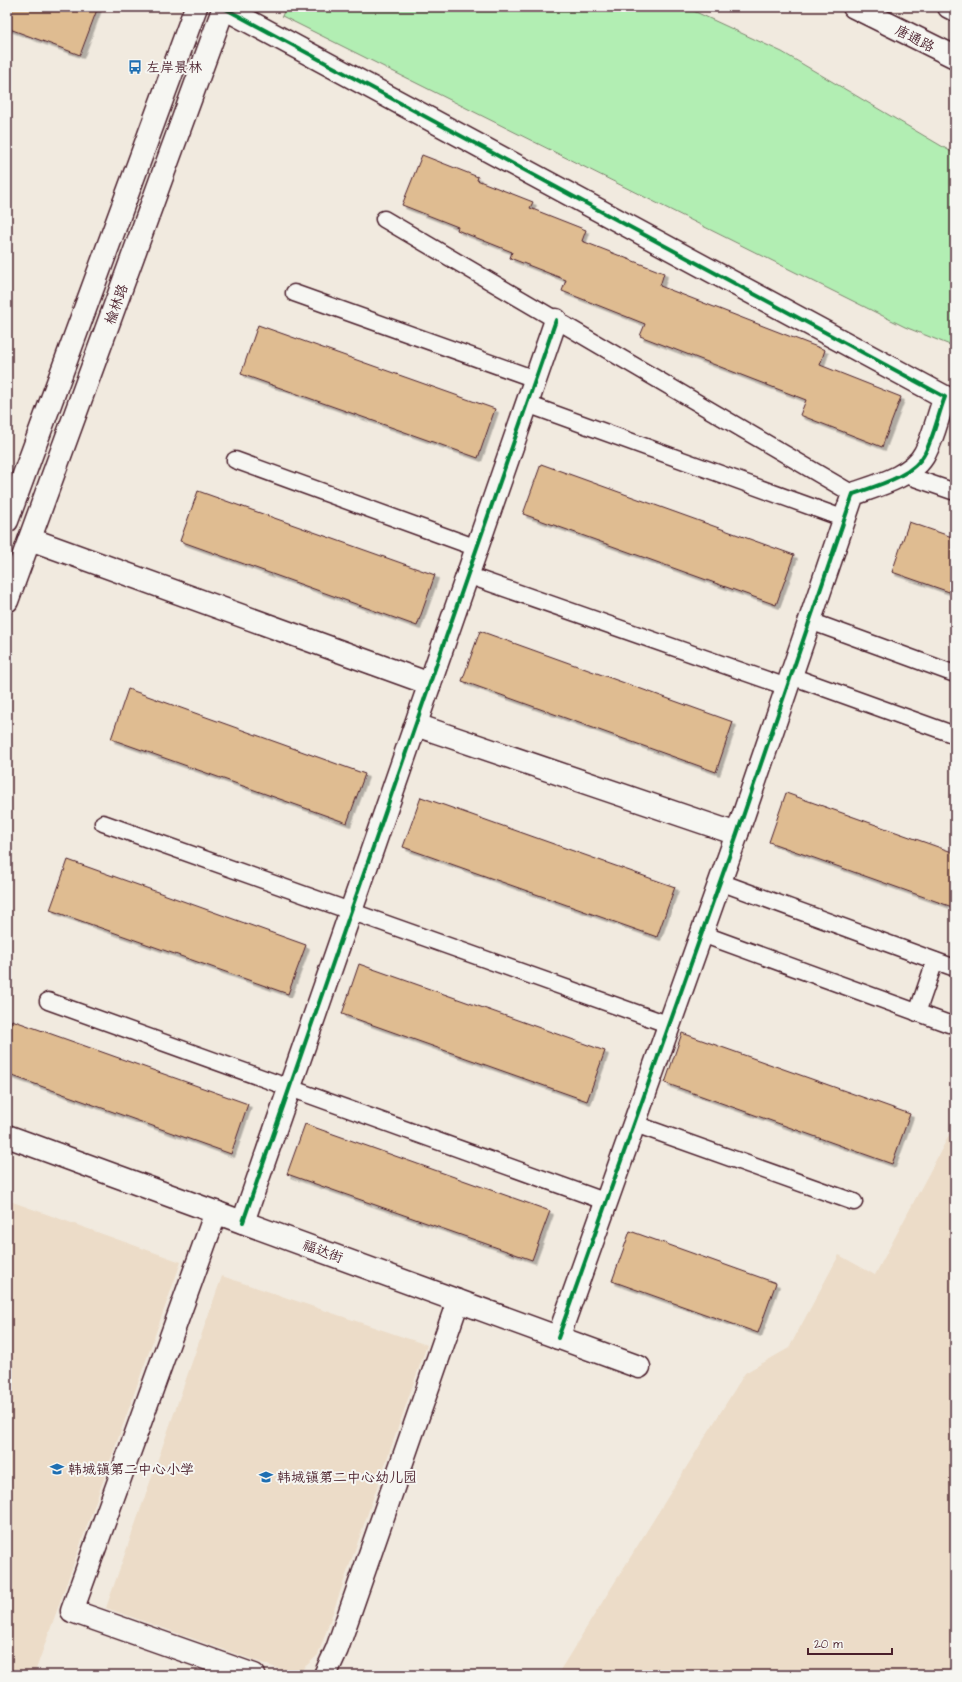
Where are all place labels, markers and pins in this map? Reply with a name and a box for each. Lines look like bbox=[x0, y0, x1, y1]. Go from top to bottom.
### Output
place label: 左岸景林 bbox=[146, 58, 203, 78]
bus stop icon: 左岸景林 bbox=[127, 59, 143, 75]
place label: 韩城镇第二中心小学 bbox=[68, 1460, 194, 1480]
school or university icon: 韩城镇第二中心小学 bbox=[49, 1461, 65, 1477]
place label: 韩城镇第二中心幼儿园 bbox=[277, 1468, 417, 1488]
school or university icon: 韩城镇第二中心幼儿园 bbox=[258, 1469, 274, 1485]

